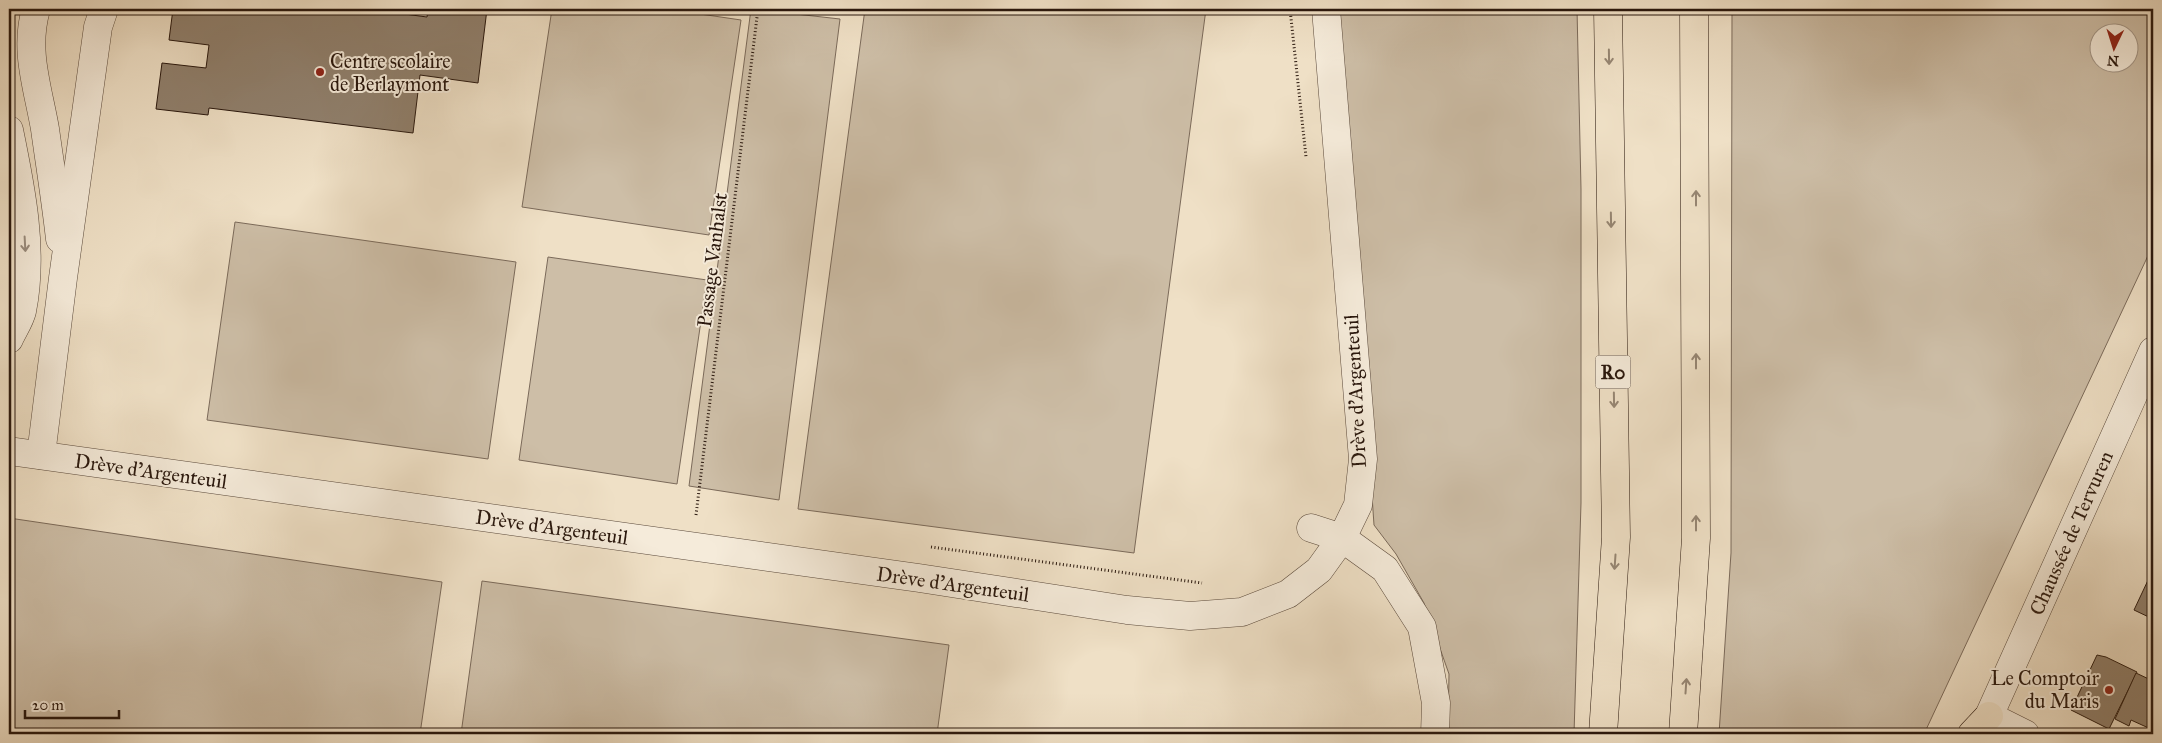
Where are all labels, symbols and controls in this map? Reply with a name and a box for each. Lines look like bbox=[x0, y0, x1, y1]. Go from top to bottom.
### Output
north arrow bbox=[2090, 22, 2140, 72]
place label: Centre scolaire de Berlaymont bbox=[330, 49, 451, 96]
one-way arrow bbox=[1604, 49, 1614, 65]
text: N bbox=[2106, 52, 2120, 69]
marker: Centre scolaire de Berlaymont bbox=[314, 66, 326, 78]
street label: Passage Vanhalst bbox=[692, 191, 733, 329]
one-way arrow bbox=[1691, 191, 1701, 207]
one-way arrow bbox=[1606, 212, 1616, 228]
one-way arrow bbox=[21, 236, 30, 252]
street label: Drève d'Argenteuil bbox=[1339, 313, 1372, 468]
one-way arrow bbox=[1691, 353, 1701, 370]
road number: R0 bbox=[1596, 356, 1630, 388]
one-way arrow bbox=[1609, 392, 1619, 408]
street label: Chaussée de Tervuren bbox=[2024, 447, 2118, 619]
street label: Drève d'Argenteuil bbox=[73, 448, 229, 495]
street label: Drève d'Argenteuil bbox=[474, 504, 630, 551]
one-way arrow bbox=[1691, 516, 1701, 532]
one-way arrow bbox=[1610, 554, 1619, 570]
street label: Drève d'Argenteuil bbox=[875, 561, 1031, 608]
place label: Le Comptoir du Maris bbox=[1991, 666, 2099, 713]
one-way arrow bbox=[1681, 678, 1691, 694]
marker: Le Comptoir du Maris bbox=[2103, 684, 2115, 696]
scale bar bbox=[25, 688, 119, 720]
text: 20 m bbox=[32, 696, 64, 714]

